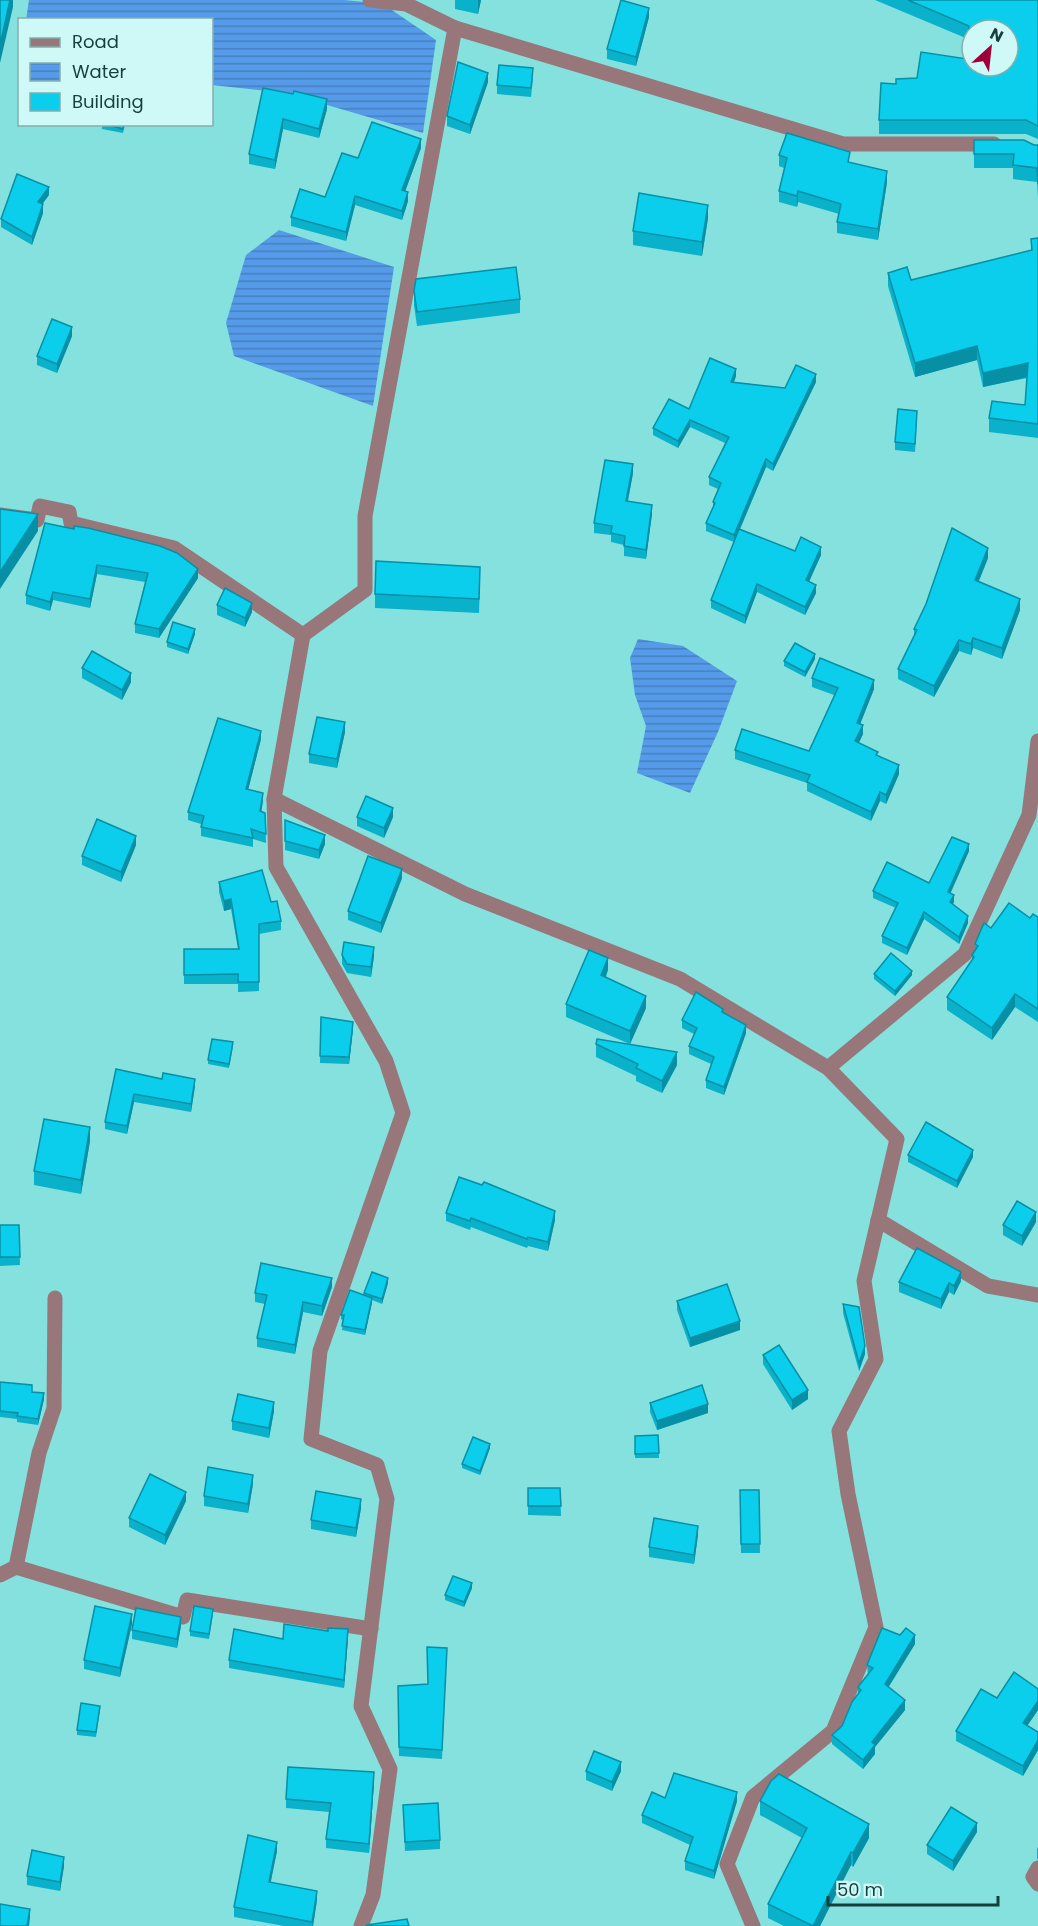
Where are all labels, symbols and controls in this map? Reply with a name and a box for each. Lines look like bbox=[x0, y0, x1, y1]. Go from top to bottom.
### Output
legend bbox=[18, 18, 213, 126]
north arrow bbox=[960, 18, 1020, 78]
text: N bbox=[986, 22, 1007, 48]
text: Road bbox=[72, 29, 119, 54]
text: Water bbox=[72, 59, 126, 84]
text: Building bbox=[72, 89, 144, 114]
scale bar bbox=[828, 1869, 998, 1907]
text: 50 m bbox=[837, 1877, 883, 1902]

